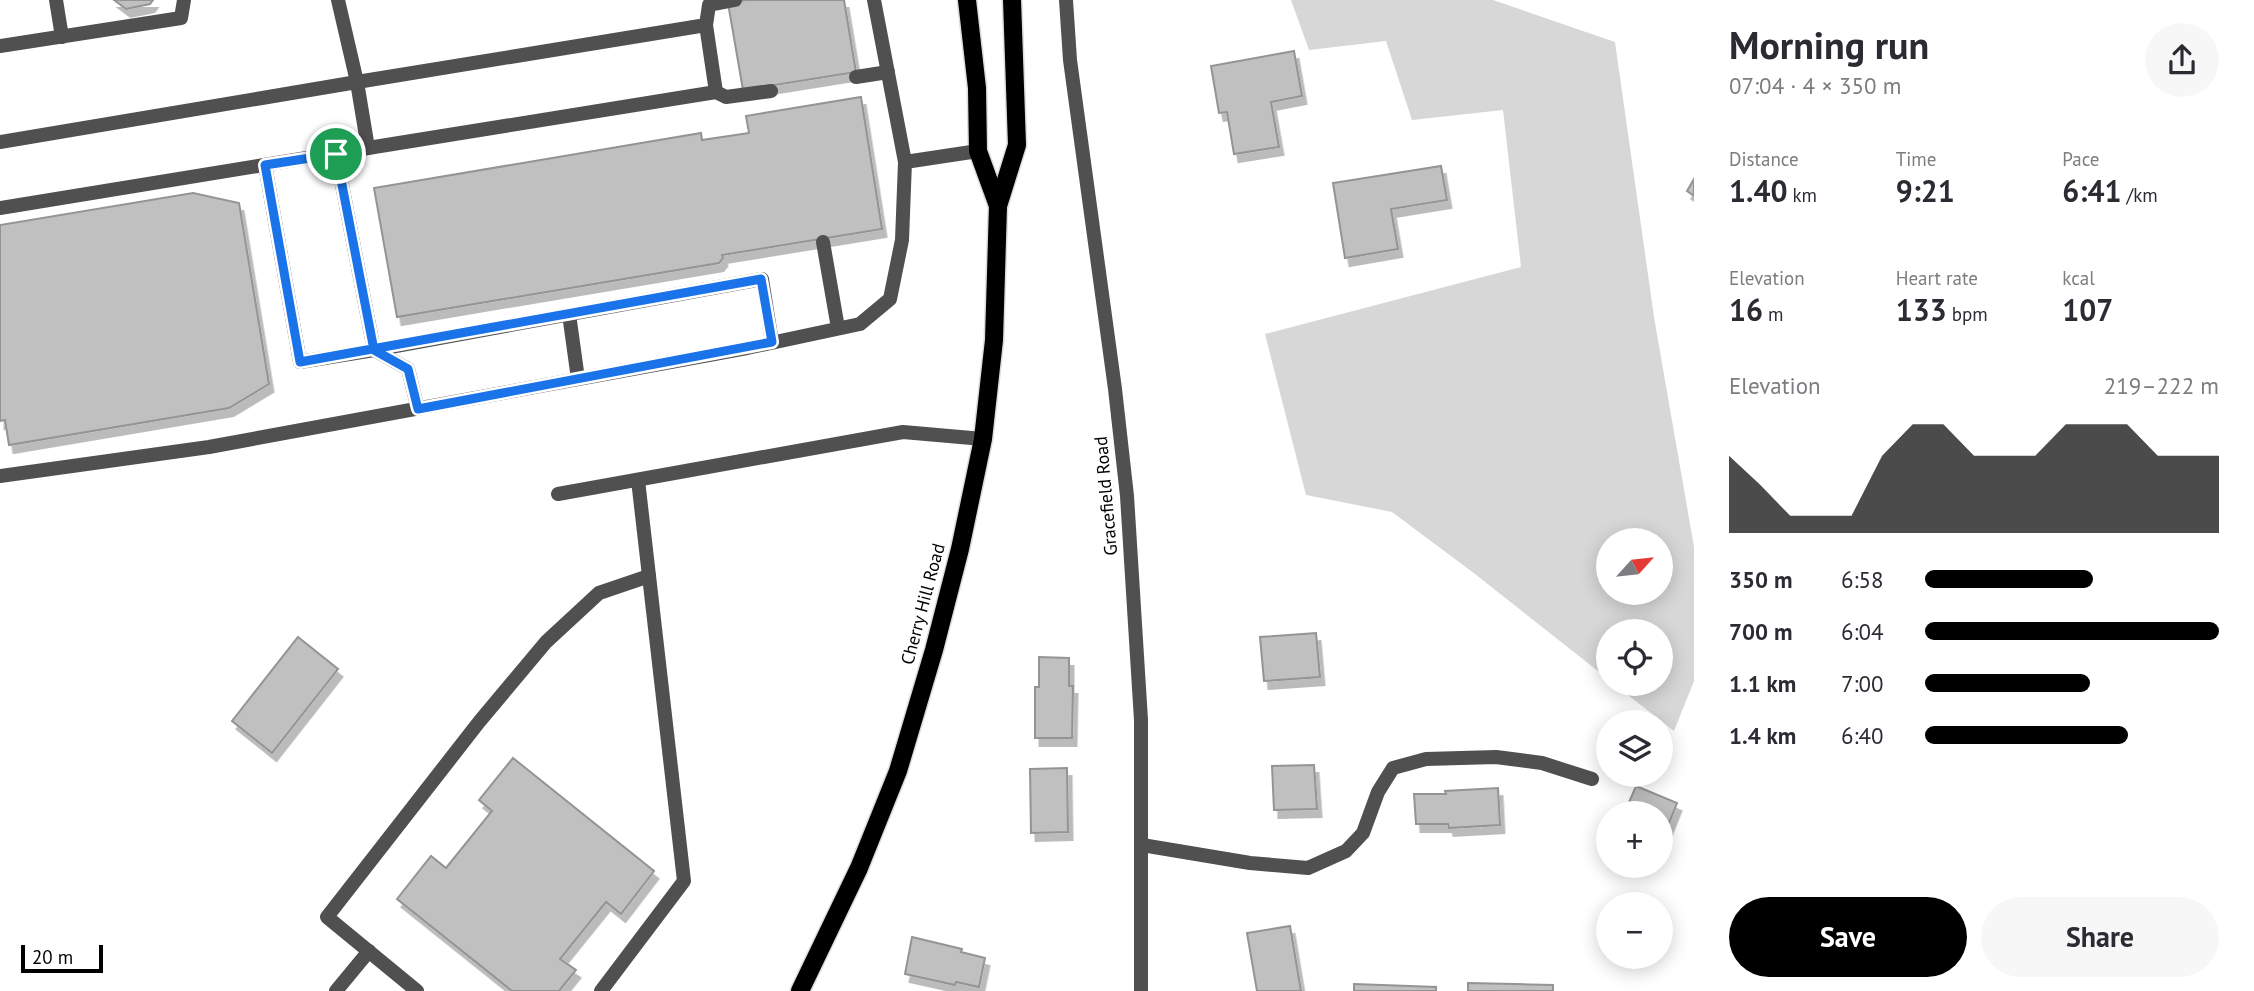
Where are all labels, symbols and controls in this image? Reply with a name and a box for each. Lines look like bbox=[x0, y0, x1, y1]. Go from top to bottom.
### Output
text: Morning run bbox=[1729, 20, 1929, 69]
button: share bbox=[2145, 23, 2219, 97]
text: 07:04 · 4 × 350 m bbox=[1729, 71, 1901, 100]
pin bbox=[306, 124, 366, 184]
icon: arrive bbox=[317, 135, 355, 173]
text: Distance bbox=[1729, 147, 1799, 171]
text: Time bbox=[1896, 147, 1936, 171]
text: Pace bbox=[2062, 147, 2100, 171]
text: 1.40 bbox=[1729, 171, 1787, 210]
text: 9:21 bbox=[1896, 171, 1955, 210]
text: 6:41 bbox=[2062, 171, 2121, 210]
text: km bbox=[1787, 183, 1817, 207]
text: /km bbox=[2121, 183, 2158, 207]
text: Elevation bbox=[1729, 266, 1805, 290]
text: Heart rate bbox=[1896, 266, 1978, 290]
text: kcal bbox=[2062, 266, 2095, 290]
text: 16 bbox=[1729, 290, 1763, 329]
text: 133 bbox=[1896, 290, 1947, 329]
text: 107 bbox=[2062, 290, 2113, 329]
text: m bbox=[1763, 302, 1784, 326]
text: bpm bbox=[1947, 302, 1988, 326]
text: Elevation bbox=[1729, 371, 1821, 400]
text: 219–222 m bbox=[2104, 371, 2219, 400]
street label: Gracefield Road bbox=[1089, 435, 1122, 557]
north arrow bbox=[1596, 528, 1673, 606]
map controls bbox=[1596, 528, 1673, 969]
street label: Cherry Hill Road bbox=[895, 541, 950, 667]
text: 350 m bbox=[1729, 565, 1792, 594]
text: 6:58 bbox=[1841, 565, 1884, 594]
text: 700 m bbox=[1729, 617, 1792, 646]
text: 6:04 bbox=[1841, 617, 1884, 646]
button: locate bbox=[1596, 619, 1673, 696]
text: 1.1 km bbox=[1729, 669, 1796, 698]
text: 7:00 bbox=[1841, 669, 1884, 698]
button: layers bbox=[1596, 710, 1673, 787]
text: 1.4 km bbox=[1729, 721, 1796, 750]
text: 6:40 bbox=[1841, 721, 1884, 750]
button: + bbox=[1596, 801, 1673, 878]
button: − bbox=[1596, 892, 1673, 969]
button: Save bbox=[1729, 897, 1967, 977]
button: Share bbox=[1981, 897, 2219, 977]
scale bar bbox=[21, 942, 103, 974]
text: 20 m bbox=[32, 945, 73, 969]

